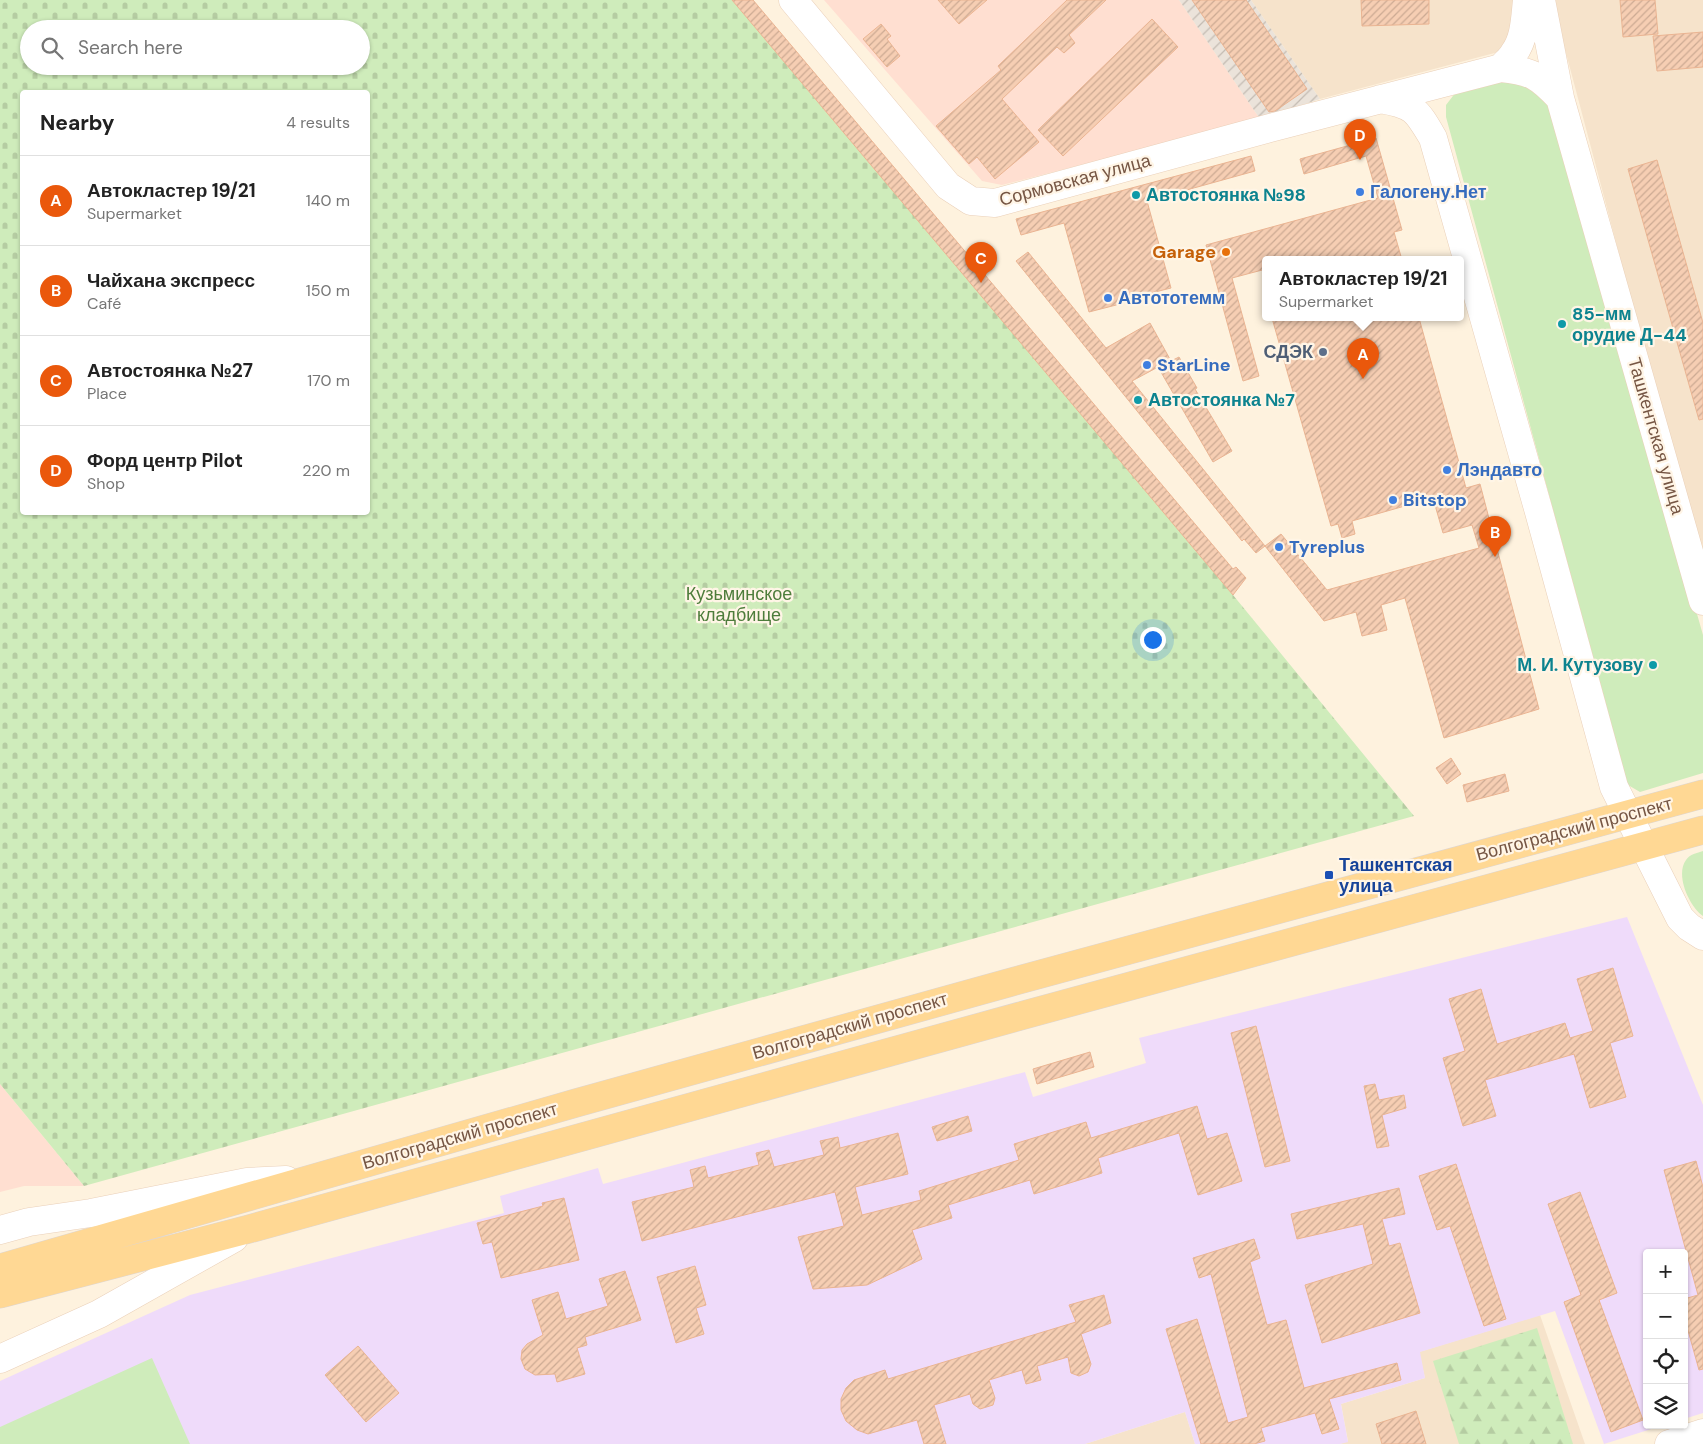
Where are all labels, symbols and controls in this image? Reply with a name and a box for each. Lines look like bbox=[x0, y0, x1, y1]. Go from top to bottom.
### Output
search box bbox=[20, 20, 370, 75]
icon: search bbox=[38, 34, 66, 62]
text: Search here bbox=[78, 35, 183, 60]
text: Nearby bbox=[40, 109, 114, 137]
text: 4 results bbox=[286, 112, 350, 133]
pin: D bbox=[1344, 119, 1376, 160]
street label: Сормовская улица bbox=[997, 148, 1154, 212]
text: Автокластер 19/21 bbox=[87, 178, 256, 203]
place label: Галогену.Нет bbox=[1370, 180, 1487, 204]
place label: Автостоянка №98 bbox=[1146, 183, 1306, 207]
marker: Галогену.Нет bbox=[1354, 186, 1366, 198]
marker: Автостоянка №98 bbox=[1130, 189, 1142, 201]
text: A bbox=[50, 190, 62, 211]
text: 140 m bbox=[306, 190, 350, 211]
text: Supermarket bbox=[87, 203, 182, 224]
place label: Garage bbox=[1152, 240, 1216, 264]
pin: C bbox=[965, 242, 997, 283]
marker: Garage bbox=[1220, 246, 1232, 258]
popup bbox=[1262, 256, 1464, 321]
text: Автокластер 19/21 bbox=[1279, 266, 1447, 291]
text: Чайхана экспресс bbox=[87, 268, 255, 293]
text: B bbox=[51, 280, 61, 301]
text: 150 m bbox=[306, 280, 350, 301]
place label: Автототемм bbox=[1118, 286, 1225, 310]
text: Supermarket bbox=[1279, 291, 1374, 312]
marker: Автототемм bbox=[1102, 292, 1114, 304]
text: Café bbox=[87, 293, 121, 314]
place label: 85-мм орудие Д-44 bbox=[1572, 302, 1687, 347]
marker: 85-мм орудие Д-44 bbox=[1556, 318, 1568, 330]
pin: A bbox=[1347, 338, 1379, 379]
place label: СДЭК bbox=[1264, 340, 1314, 364]
marker: СДЭК bbox=[1317, 346, 1329, 358]
place label: StarLine bbox=[1157, 353, 1231, 377]
street label: Ташкентская улица bbox=[1622, 355, 1690, 518]
text: Автостоянка №27 bbox=[87, 358, 253, 383]
marker: StarLine bbox=[1141, 359, 1153, 371]
text: C bbox=[50, 370, 62, 391]
text: 170 m bbox=[307, 370, 350, 391]
text: Place bbox=[87, 383, 127, 404]
place label: Автостоянка №7 bbox=[1148, 388, 1295, 412]
marker: Автостоянка №7 bbox=[1132, 394, 1144, 406]
text: Форд центр Pilot bbox=[87, 448, 243, 473]
place label: Лэндавто bbox=[1457, 458, 1542, 482]
text: D bbox=[50, 460, 62, 481]
text: 220 m bbox=[302, 460, 350, 481]
marker: Лэндавто bbox=[1441, 464, 1453, 476]
text: Shop bbox=[87, 473, 125, 494]
place label: Bitstop bbox=[1403, 488, 1467, 512]
marker: Bitstop bbox=[1387, 494, 1399, 506]
pin: B bbox=[1479, 516, 1511, 557]
place label: Tyreplus bbox=[1289, 535, 1365, 559]
marker: Tyreplus bbox=[1273, 541, 1285, 553]
park label: Кузьминское кладбище bbox=[686, 582, 792, 627]
your location bbox=[1140, 627, 1166, 653]
place label: М. И. Кутузову bbox=[1517, 653, 1643, 677]
marker: М. И. Кутузову bbox=[1647, 659, 1659, 671]
street label: Волгоградский проспект bbox=[1473, 791, 1675, 867]
place label: Ташкентская улица bbox=[1339, 853, 1453, 898]
marker: Ташкентская улица bbox=[1323, 869, 1335, 881]
street label: Волгоградский проспект bbox=[750, 987, 950, 1065]
street label: Волгоградский проспект bbox=[360, 1097, 560, 1175]
map controls bbox=[1643, 1249, 1688, 1429]
button: + bbox=[1643, 1249, 1688, 1294]
button: − bbox=[1643, 1294, 1688, 1339]
button: locate bbox=[1643, 1339, 1688, 1384]
button: layers bbox=[1643, 1384, 1688, 1429]

